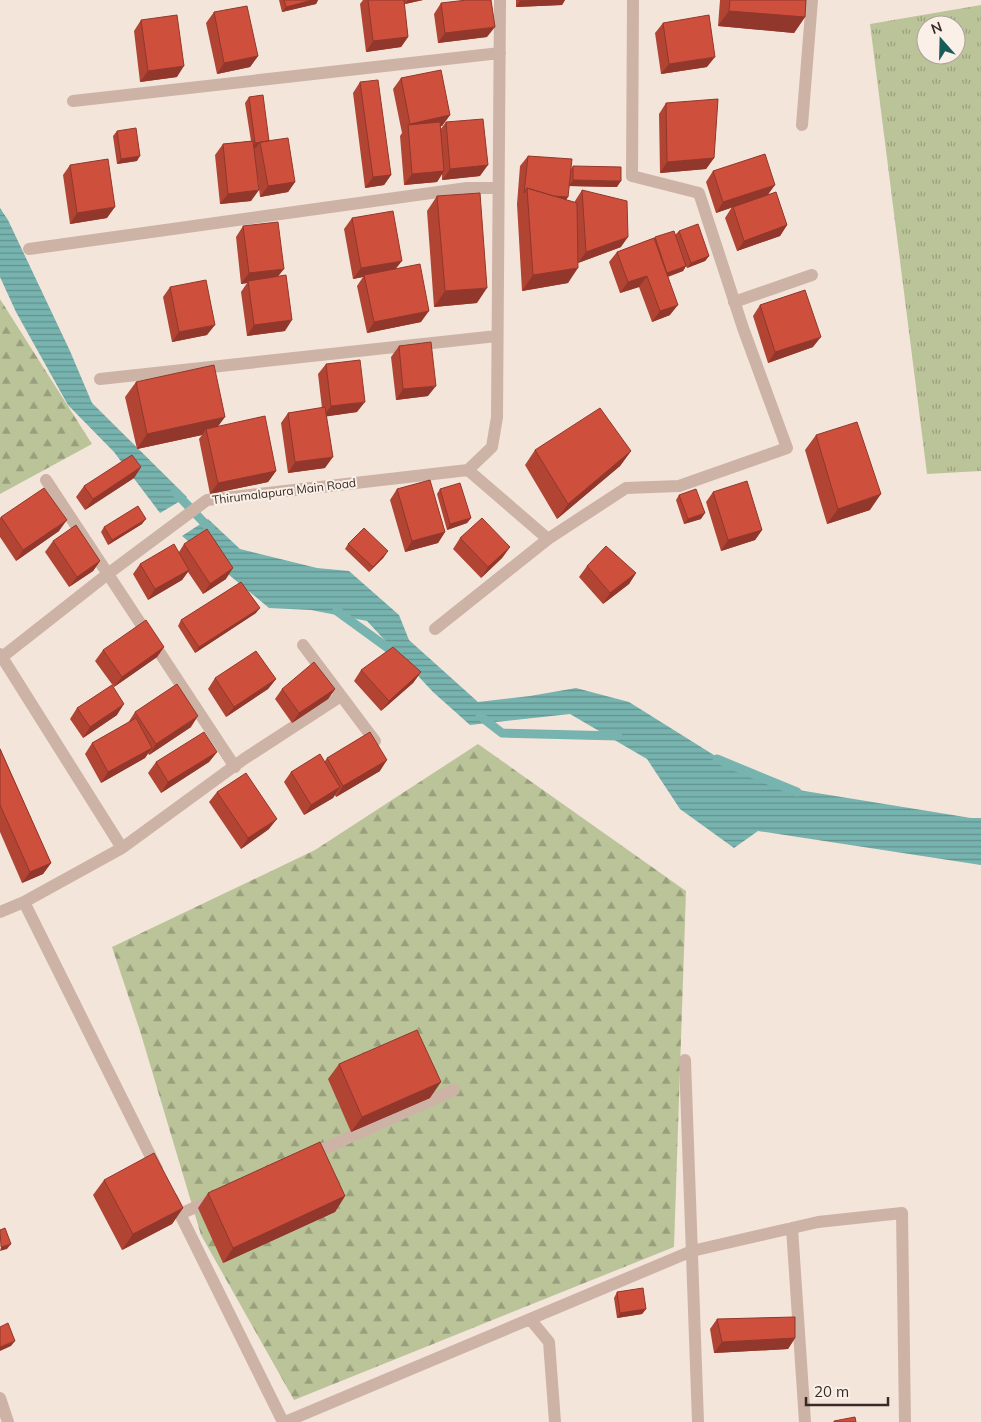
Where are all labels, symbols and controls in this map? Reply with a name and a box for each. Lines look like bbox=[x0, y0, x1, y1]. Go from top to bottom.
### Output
north arrow bbox=[916, 15, 966, 65]
text: N bbox=[929, 18, 945, 38]
street label: Thirumalapura Main Road bbox=[211, 475, 357, 507]
scale bar bbox=[806, 1374, 888, 1406]
text: 20 m bbox=[814, 1382, 849, 1401]

